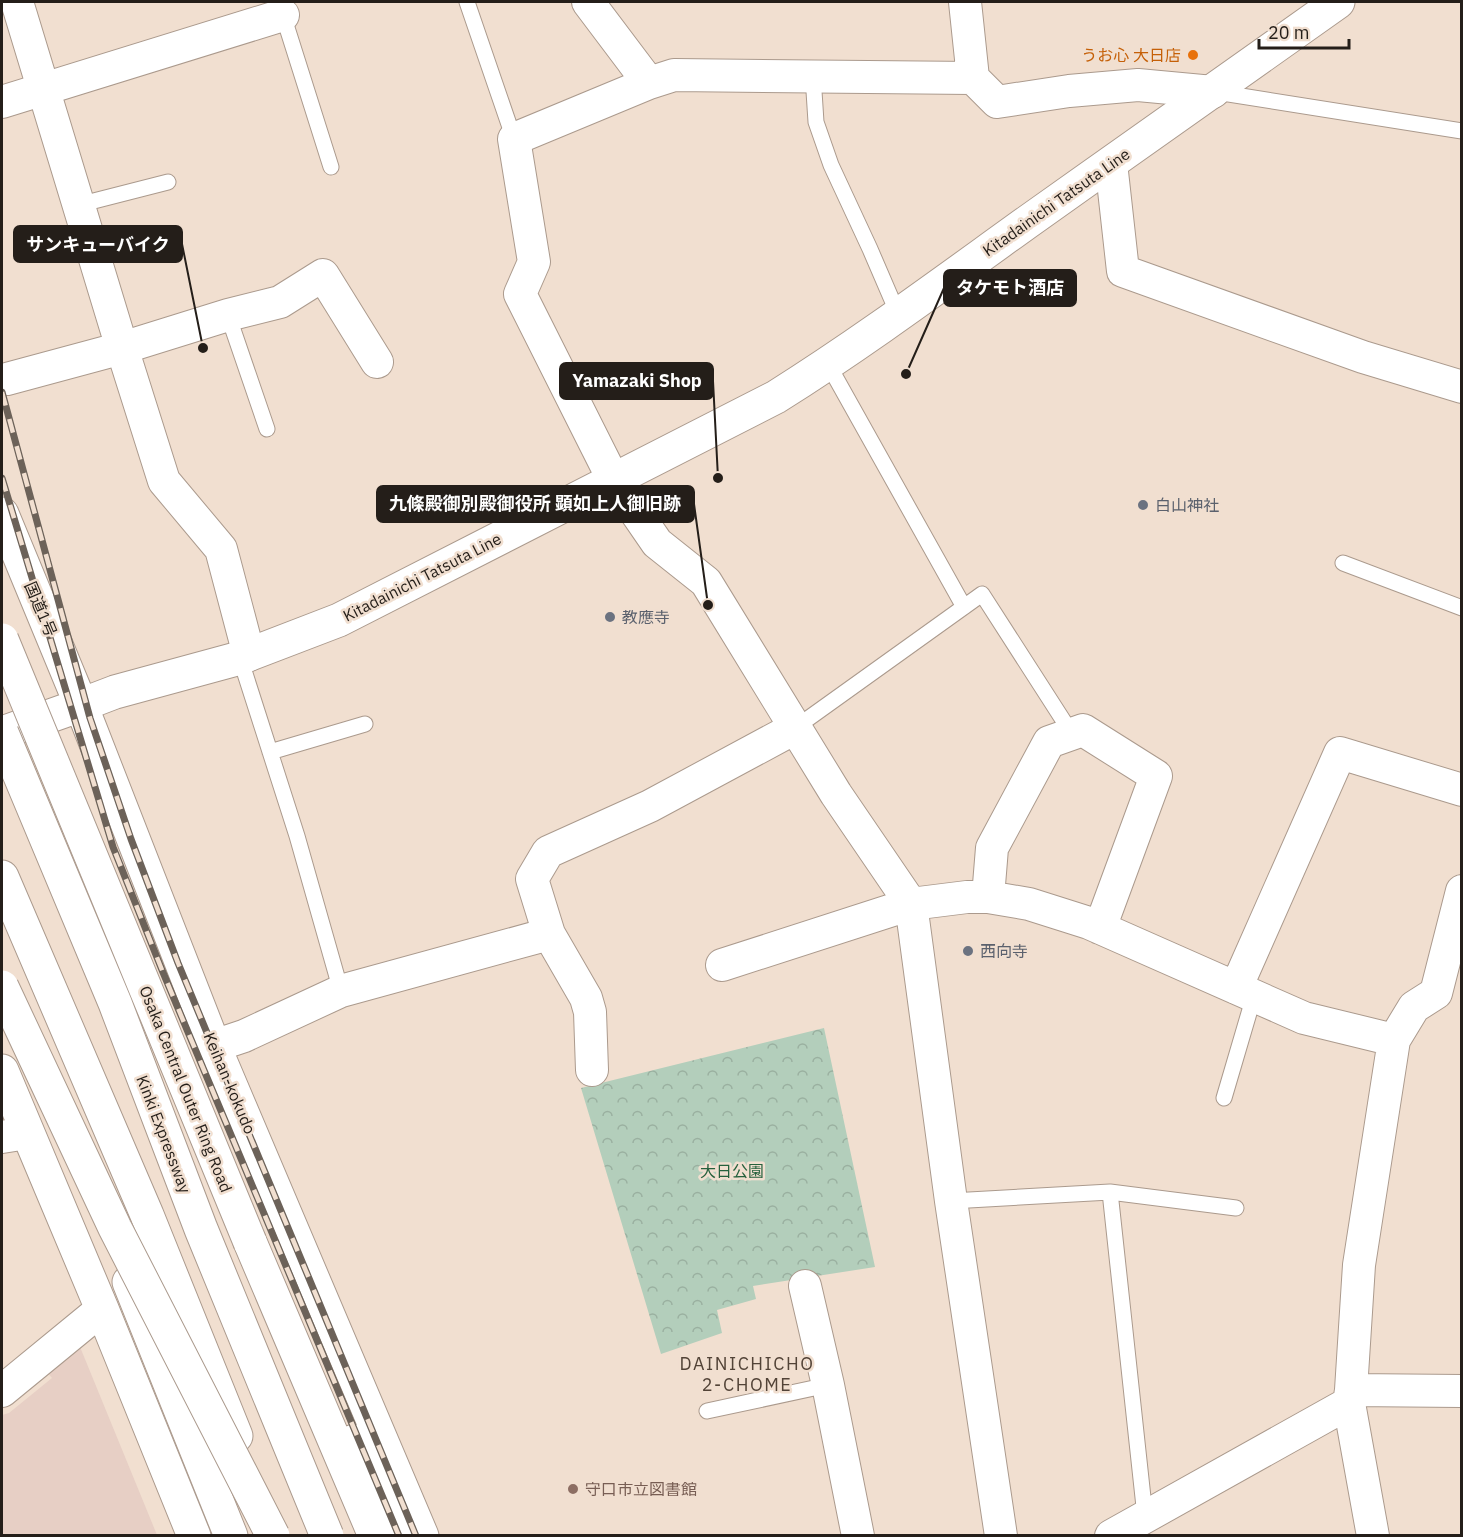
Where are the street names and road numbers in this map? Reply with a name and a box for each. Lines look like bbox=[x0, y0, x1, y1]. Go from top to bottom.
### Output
street label: Kitadainichi Tatsuta Line bbox=[979, 143, 1134, 260]
street label: Kitadainichi Tatsuta Line bbox=[339, 528, 505, 626]
street label: 国道1号 bbox=[21, 579, 61, 639]
street label: Osaka Central Outer Ring Road bbox=[135, 983, 237, 1195]
street label: Keihan-kokudo bbox=[200, 1029, 260, 1137]
street label: Kinki Expressway bbox=[132, 1072, 196, 1196]

